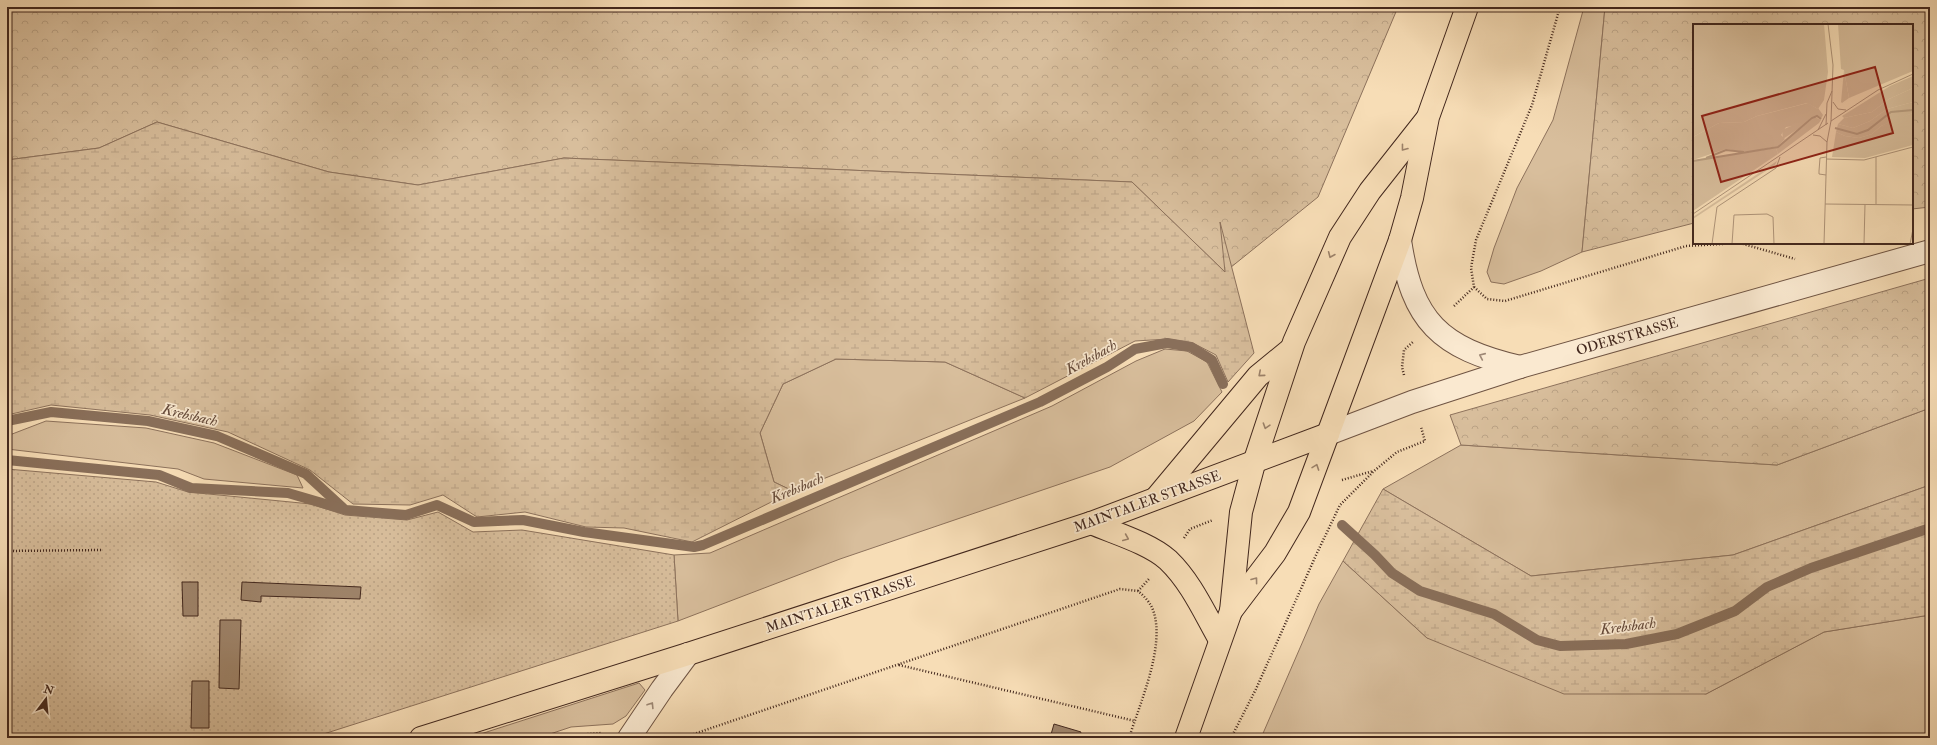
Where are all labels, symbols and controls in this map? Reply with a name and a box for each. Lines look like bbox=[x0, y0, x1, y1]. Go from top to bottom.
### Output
inset map bbox=[1693, 24, 1913, 244]
one-way arrow bbox=[1401, 143, 1408, 150]
one-way arrow bbox=[1328, 252, 1336, 259]
street label: ODERSTRASSE bbox=[1574, 314, 1680, 359]
water label: Krebsbach bbox=[1061, 335, 1121, 380]
one-way arrow bbox=[1479, 353, 1486, 361]
one-way arrow bbox=[1258, 369, 1266, 376]
water label: Krebsbach bbox=[159, 400, 220, 431]
one-way arrow bbox=[1262, 423, 1271, 430]
one-way arrow bbox=[1311, 463, 1319, 470]
street label: MAINTALER STRASSE bbox=[1071, 467, 1223, 536]
water label: Krebsbach bbox=[767, 469, 827, 509]
one-way arrow bbox=[1122, 533, 1130, 541]
street label: MAINTALER STRASSE bbox=[764, 572, 917, 637]
one-way arrow bbox=[1250, 578, 1257, 585]
water label: Krebsbach bbox=[1598, 614, 1657, 639]
north arrow bbox=[26, 679, 66, 719]
text: N bbox=[41, 682, 56, 698]
one-way arrow bbox=[646, 703, 653, 710]

